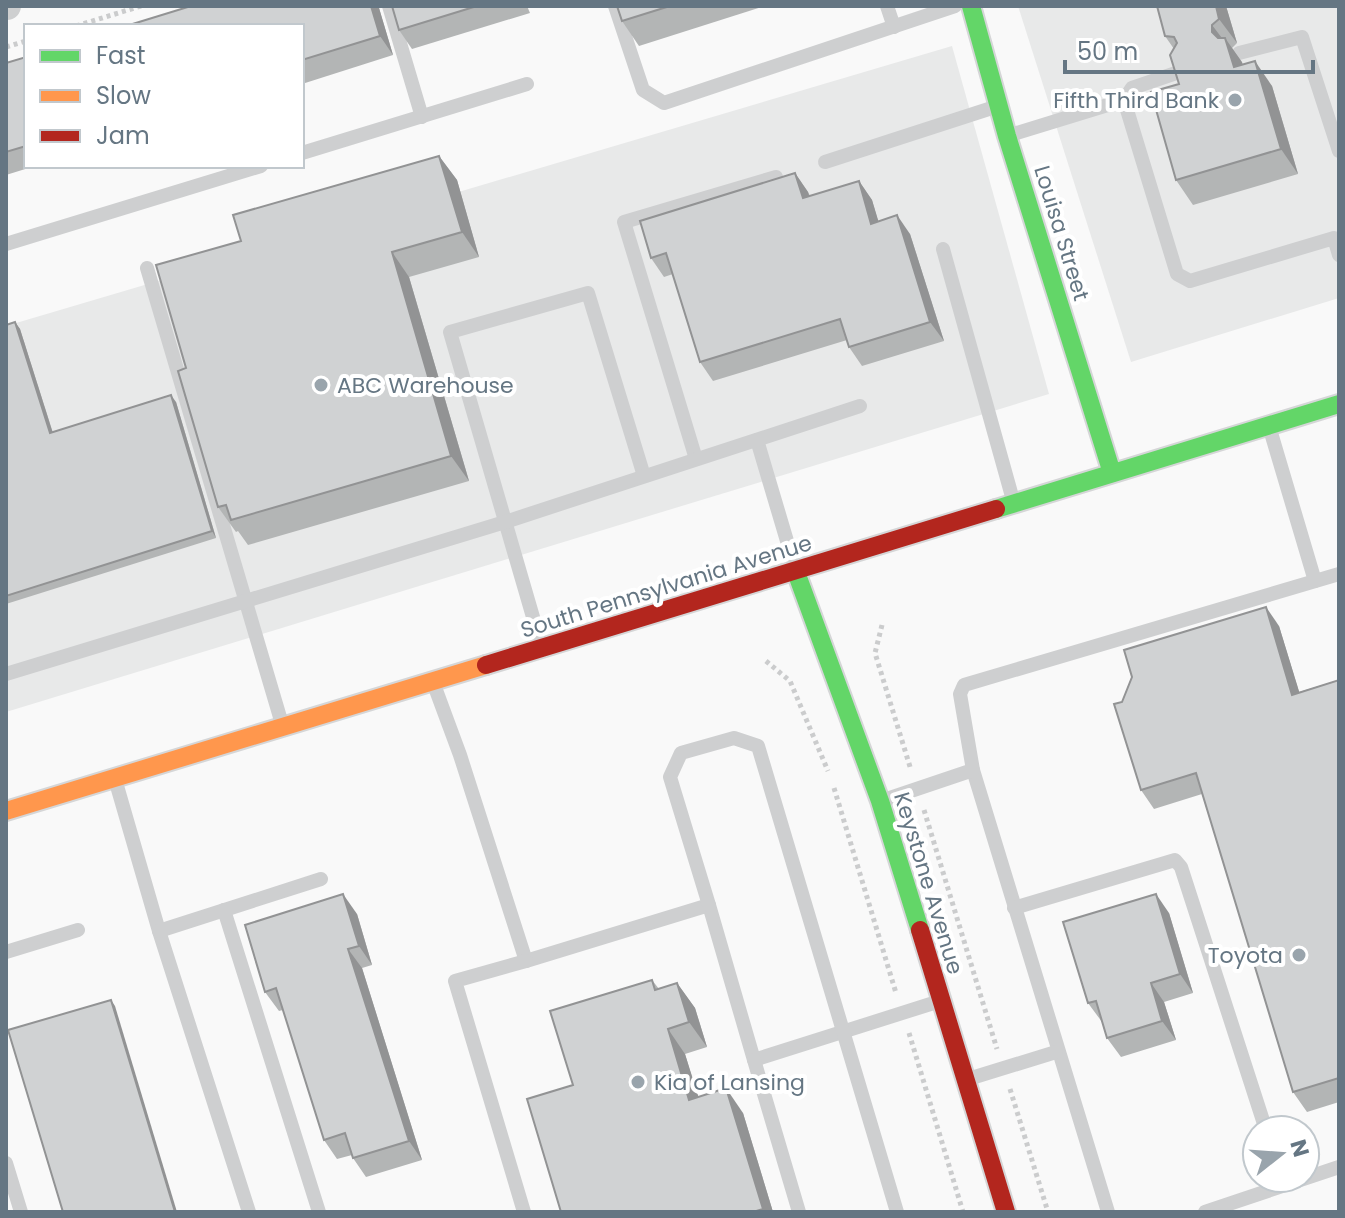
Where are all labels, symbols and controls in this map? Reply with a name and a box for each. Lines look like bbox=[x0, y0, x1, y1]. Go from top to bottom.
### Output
legend bbox=[24, 24, 304, 168]
scale bar bbox=[1065, 24, 1313, 74]
text: 50 m bbox=[1077, 35, 1138, 68]
text: Fast bbox=[96, 39, 146, 72]
text: Slow bbox=[96, 79, 151, 112]
place label: Fifth Third Bank bbox=[1053, 85, 1220, 116]
marker: Fifth Third Bank bbox=[1226, 91, 1244, 109]
text: Jam bbox=[96, 119, 150, 152]
street label: Louisa Street bbox=[1026, 162, 1097, 304]
place label: ABC Warehouse bbox=[337, 370, 514, 401]
marker: ABC Warehouse bbox=[312, 376, 330, 394]
street label: South Pennsylvania Avenue bbox=[517, 527, 816, 646]
street label: Keystone Avenue bbox=[886, 788, 971, 978]
place label: Toyota bbox=[1208, 940, 1283, 971]
marker: Toyota bbox=[1290, 946, 1308, 964]
place label: Kia of Lansing bbox=[654, 1067, 805, 1098]
marker: Kia of Lansing bbox=[629, 1073, 647, 1091]
north arrow bbox=[1241, 1114, 1321, 1194]
text: N bbox=[1282, 1136, 1317, 1161]

